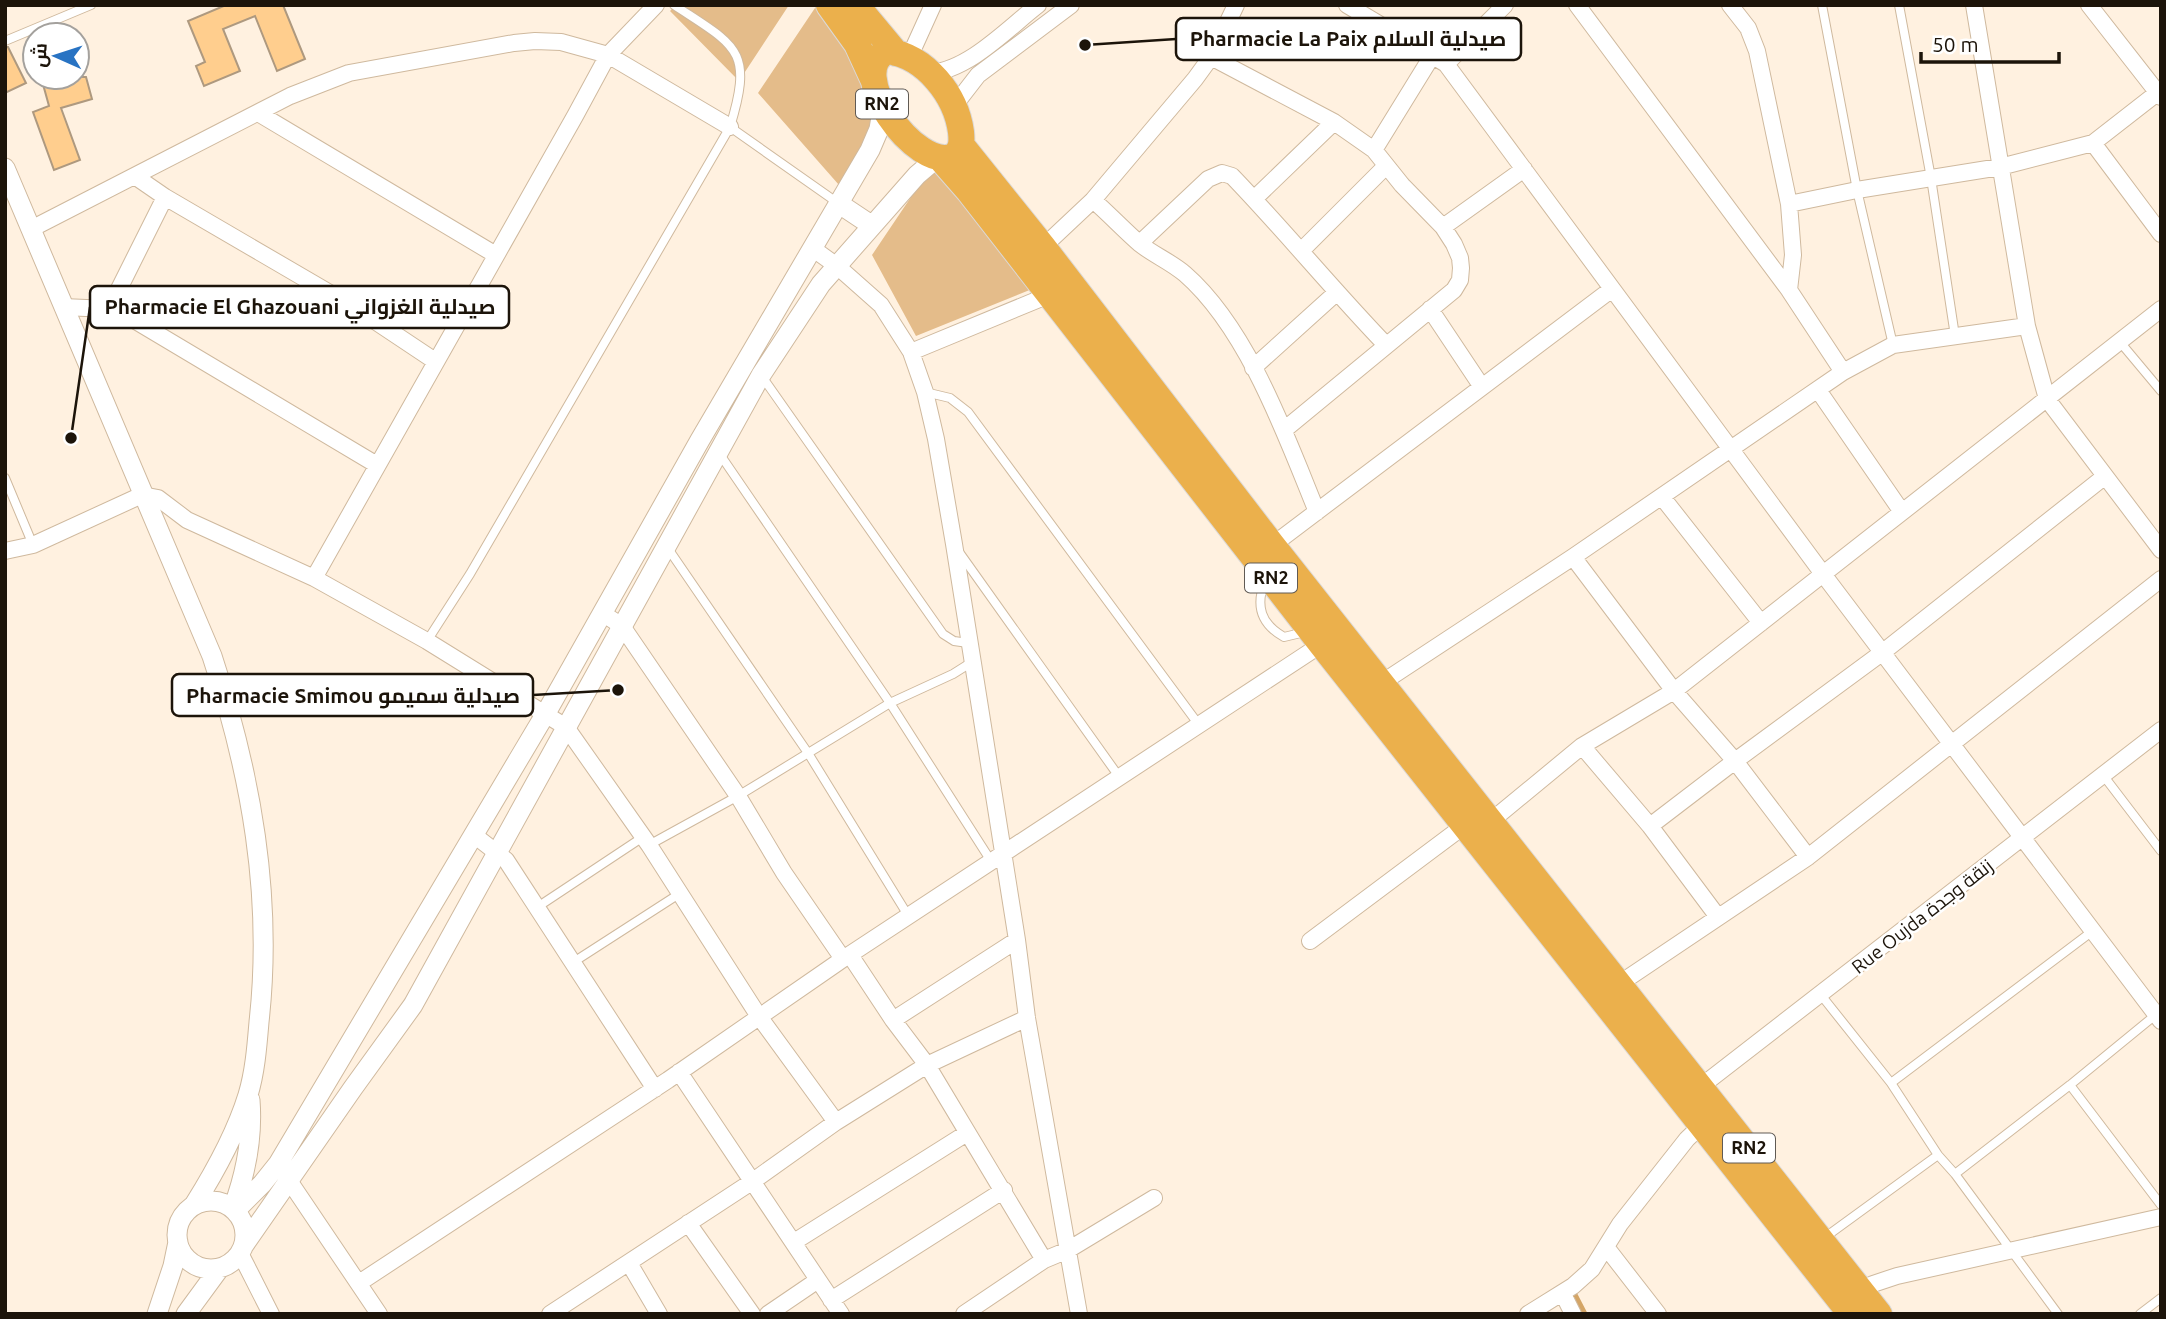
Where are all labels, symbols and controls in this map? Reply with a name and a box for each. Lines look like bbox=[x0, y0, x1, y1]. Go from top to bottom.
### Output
callout: Pharmacie La Paix صيدلية السلام bbox=[1176, 18, 1521, 60]
north arrow bbox=[21, 21, 91, 91]
scale bar bbox=[1921, 21, 2059, 65]
text: Pharmacie La Paix صيدلية السلام bbox=[1190, 26, 1506, 53]
text: 50 m bbox=[1932, 32, 1979, 56]
text: ش bbox=[27, 42, 52, 68]
road number: RN2 bbox=[856, 90, 908, 119]
callout: Pharmacie El Ghazouani صيدلية الغزواني bbox=[90, 286, 509, 328]
text: Pharmacie El Ghazouani صيدلية الغزواني bbox=[104, 294, 496, 324]
road number: RN2 bbox=[1245, 564, 1297, 592]
callout: Pharmacie Smimou صيدلية سميمو bbox=[172, 674, 533, 716]
text: Pharmacie Smimou صيدلية سميمو bbox=[186, 683, 520, 709]
street label: Rue Oujda زنقة وجدة bbox=[1847, 854, 1997, 979]
road number: RN2 bbox=[1723, 1134, 1775, 1162]

